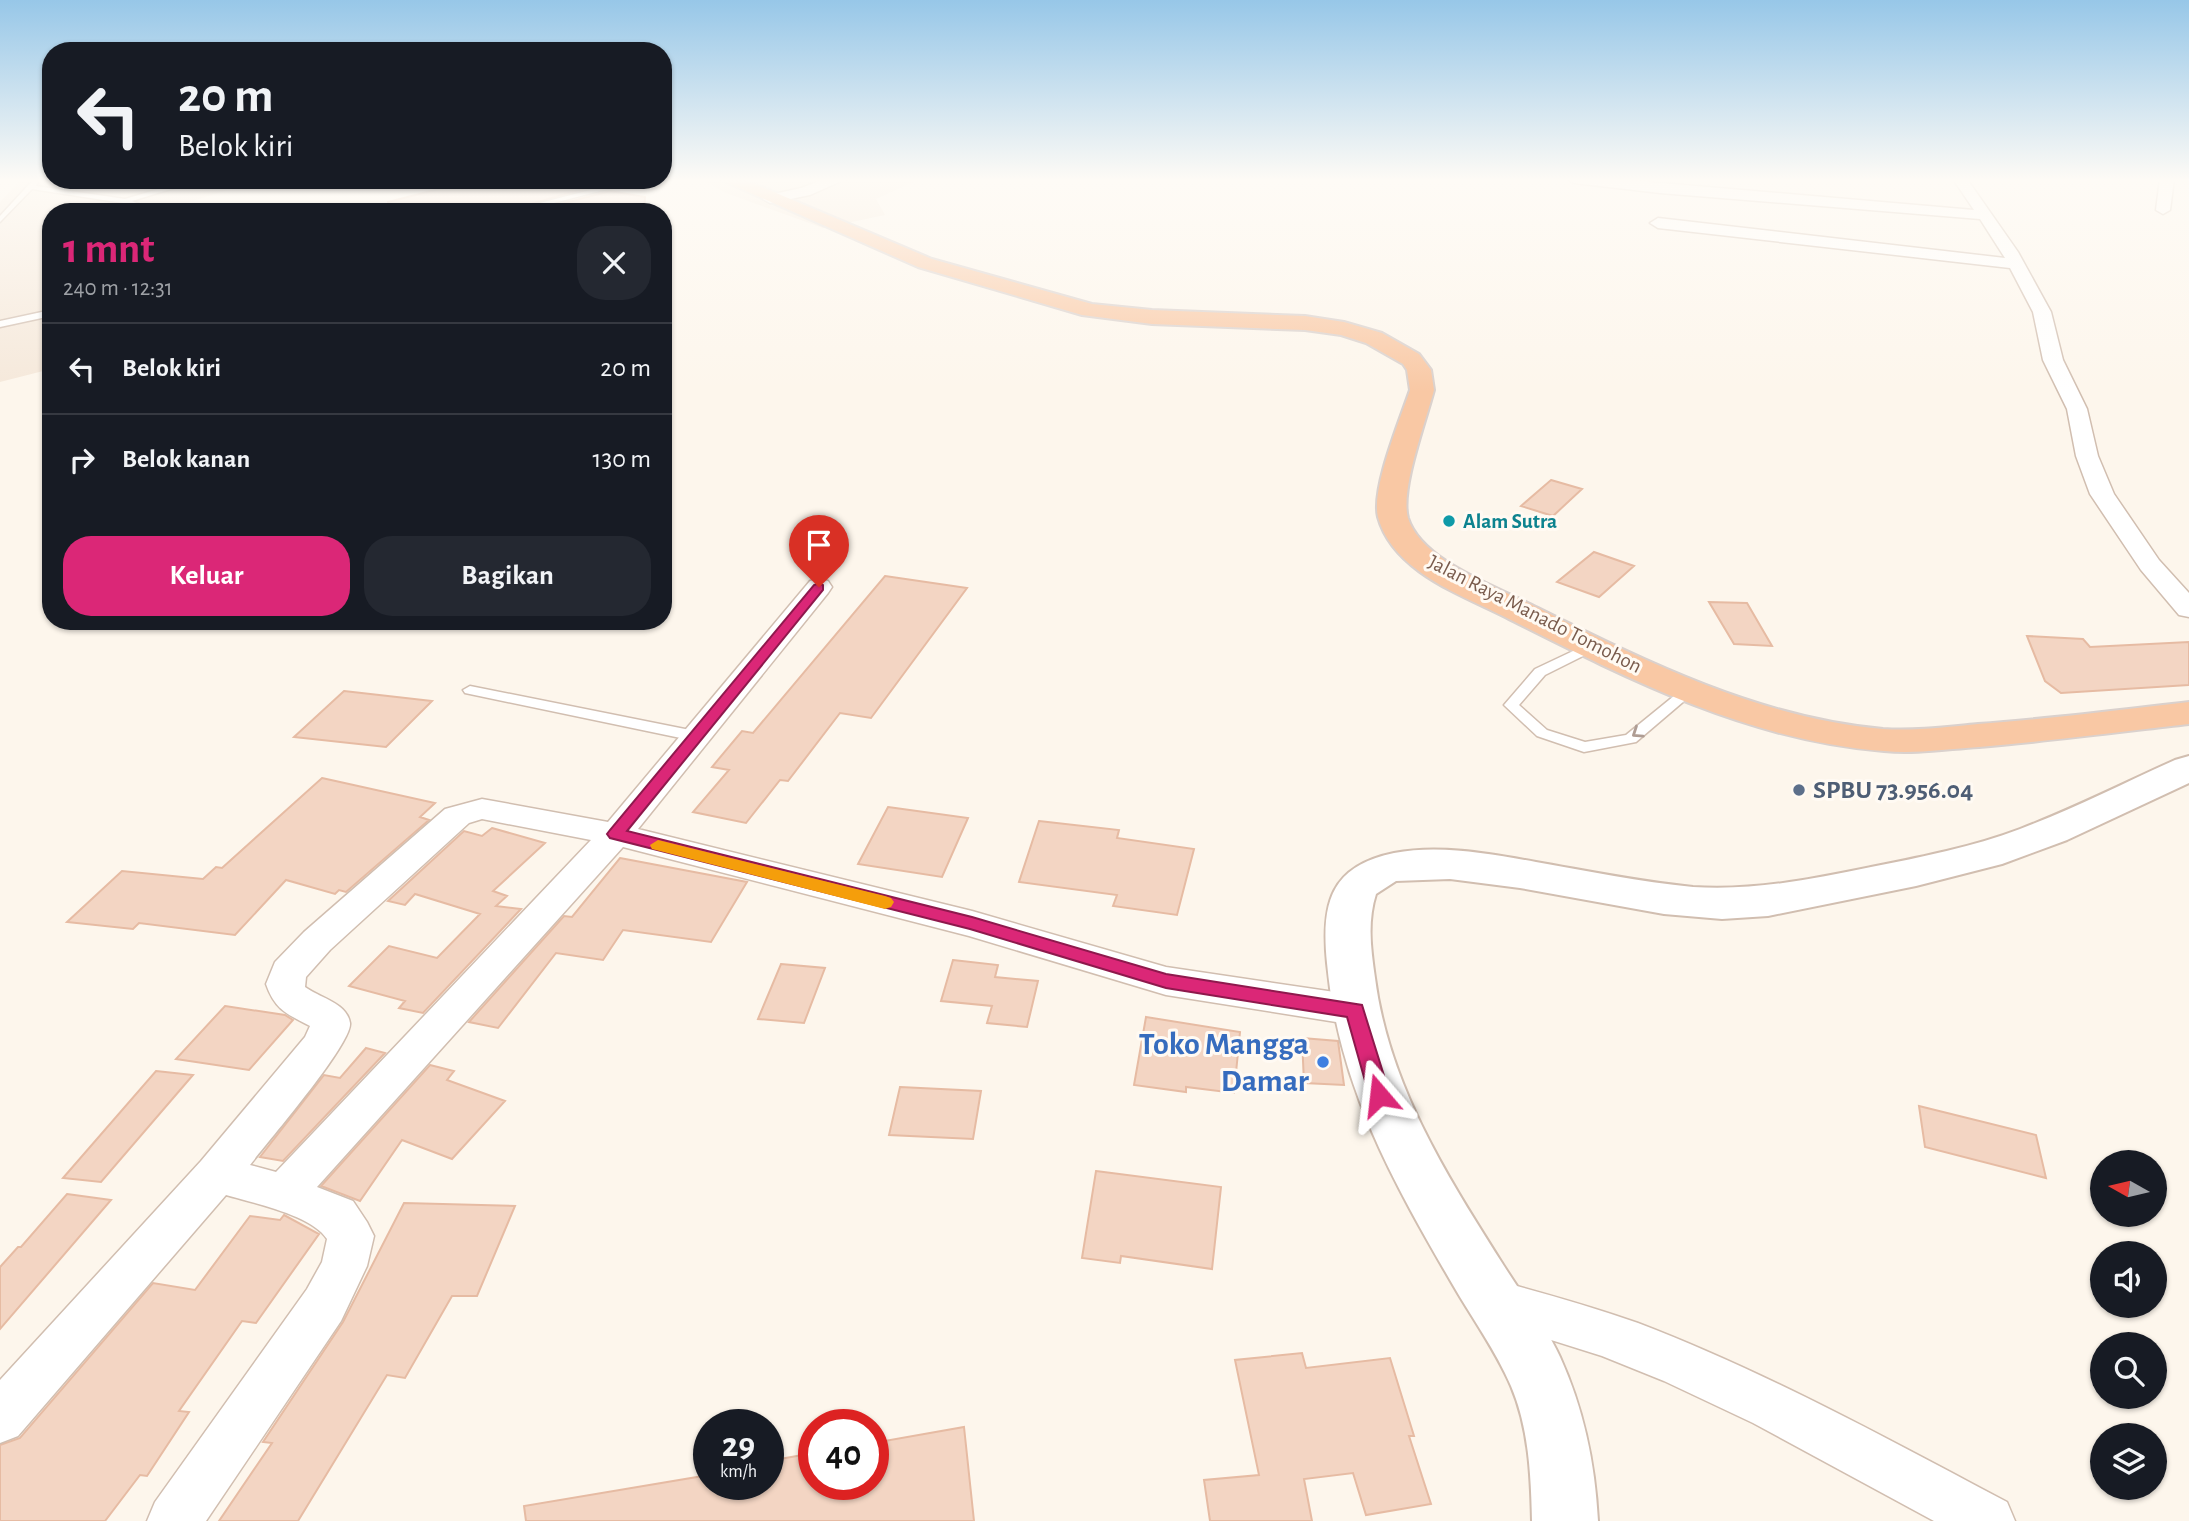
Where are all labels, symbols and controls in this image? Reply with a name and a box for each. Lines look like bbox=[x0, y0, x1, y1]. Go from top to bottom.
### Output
icon: left bbox=[63, 70, 154, 161]
text: 20 m bbox=[178, 72, 274, 121]
text: Belok kiri bbox=[178, 130, 294, 162]
button: close bbox=[577, 226, 651, 300]
text: 1 mnt bbox=[63, 228, 155, 270]
text: 240 m · 12:31 bbox=[63, 277, 173, 300]
icon: left bbox=[63, 350, 101, 388]
text: Belok kiri bbox=[122, 355, 221, 381]
text: 20 m bbox=[600, 355, 651, 381]
icon: right bbox=[63, 441, 101, 479]
text: Belok kanan bbox=[122, 446, 250, 472]
text: 130 m bbox=[593, 446, 651, 472]
place label: Alam Sutra bbox=[1463, 511, 1557, 532]
marker: Alam Sutra bbox=[1441, 513, 1457, 529]
pin bbox=[789, 515, 849, 587]
icon: arrive bbox=[800, 526, 838, 564]
button: Keluar bbox=[63, 536, 350, 616]
button: Bagikan bbox=[364, 536, 651, 616]
street label: Jalan Raya Manado Tomohon bbox=[1425, 551, 1645, 677]
one-way arrow bbox=[1632, 725, 1645, 737]
place label: SPBU 73.956.04 bbox=[1813, 777, 1973, 803]
marker: SPBU 73.956.04 bbox=[1791, 782, 1807, 798]
place label: Toko Mangga Damar bbox=[1139, 1028, 1309, 1097]
marker: Toko Mangga Damar bbox=[1315, 1054, 1331, 1070]
position arrow bbox=[1342, 1058, 1416, 1132]
north arrow bbox=[2090, 1150, 2166, 1227]
map controls bbox=[2090, 1150, 2167, 1500]
button: sound bbox=[2090, 1241, 2167, 1318]
button: search bbox=[2090, 1332, 2167, 1409]
speed limit sign: 40 bbox=[798, 1409, 889, 1500]
button: layers bbox=[2090, 1423, 2167, 1500]
text: 29 bbox=[722, 1428, 755, 1463]
text: km/h bbox=[720, 1463, 757, 1481]

